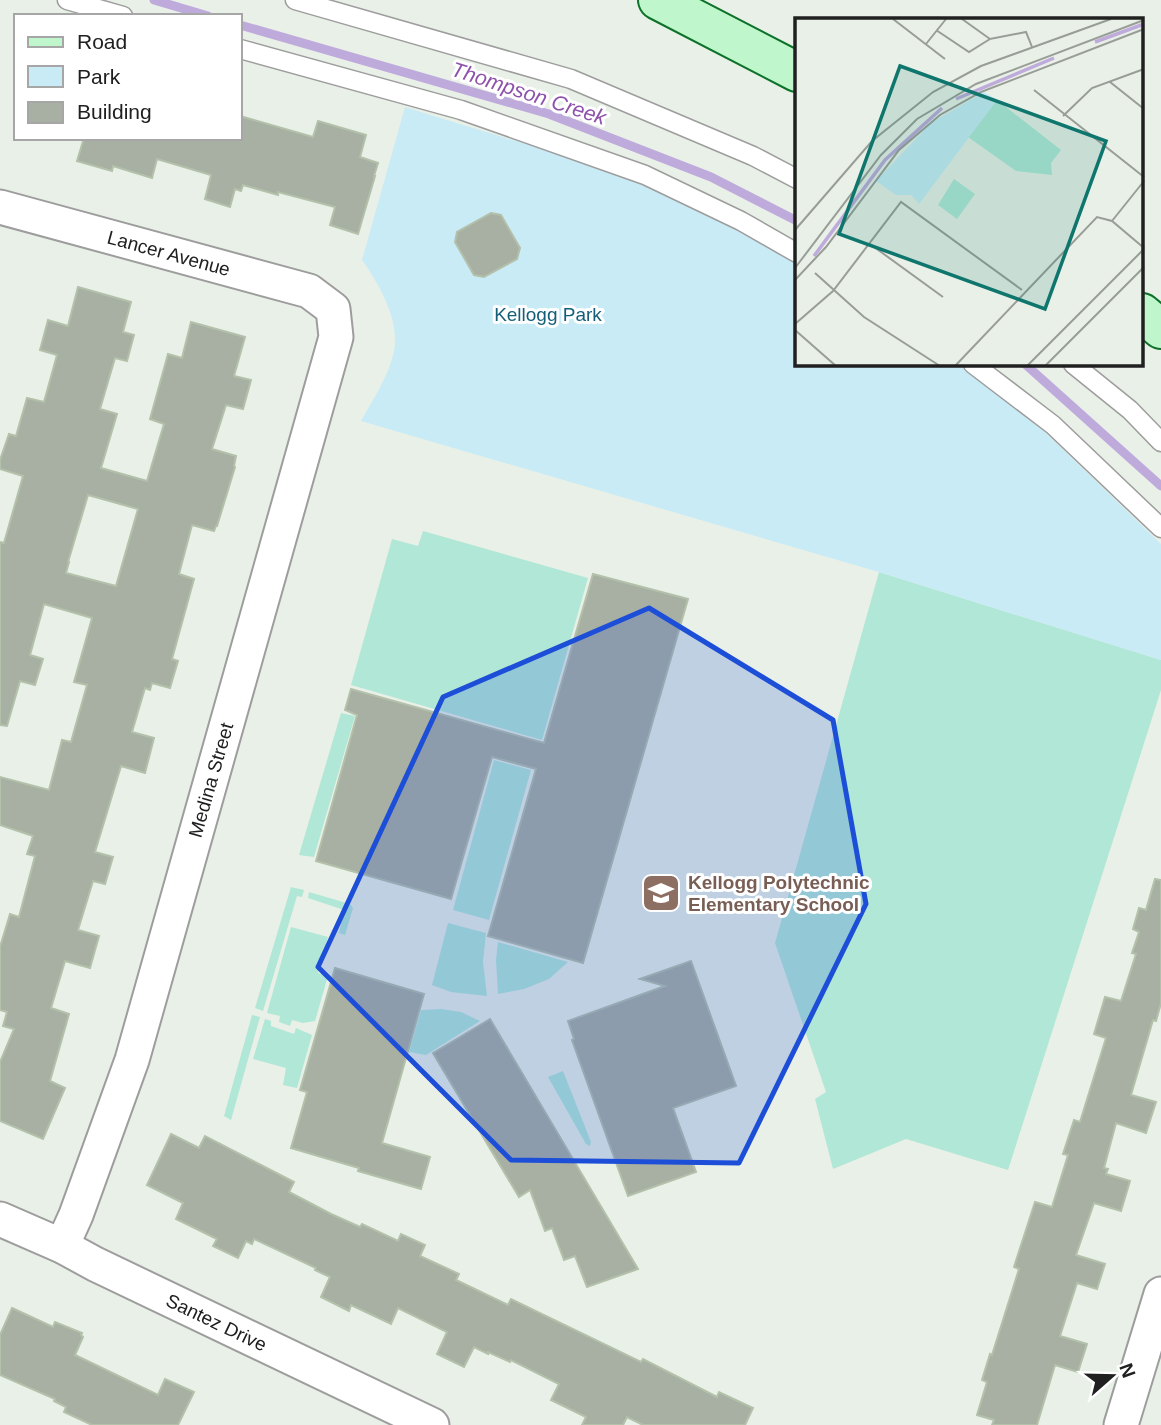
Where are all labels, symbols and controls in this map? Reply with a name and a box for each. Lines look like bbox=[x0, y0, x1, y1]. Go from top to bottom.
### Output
legend bbox=[14, 14, 242, 140]
inset map bbox=[795, 18, 1144, 366]
text: Road bbox=[77, 30, 127, 53]
water label: Thompson Creek bbox=[449, 57, 611, 129]
text: Park bbox=[77, 65, 121, 88]
text: Building bbox=[77, 100, 152, 123]
street label: Lancer Avenue bbox=[105, 226, 233, 280]
park label: Kellogg Park bbox=[494, 304, 602, 325]
street label: Medina Street bbox=[185, 720, 238, 840]
school or university icon: Kellogg Polytechnic Elementary School bbox=[640, 872, 682, 914]
place label: Kellogg Polytechnic Elementary School bbox=[688, 872, 870, 915]
street label: Santez Drive bbox=[163, 1289, 270, 1355]
north arrow bbox=[1077, 1341, 1147, 1411]
text: N bbox=[1115, 1360, 1140, 1380]

